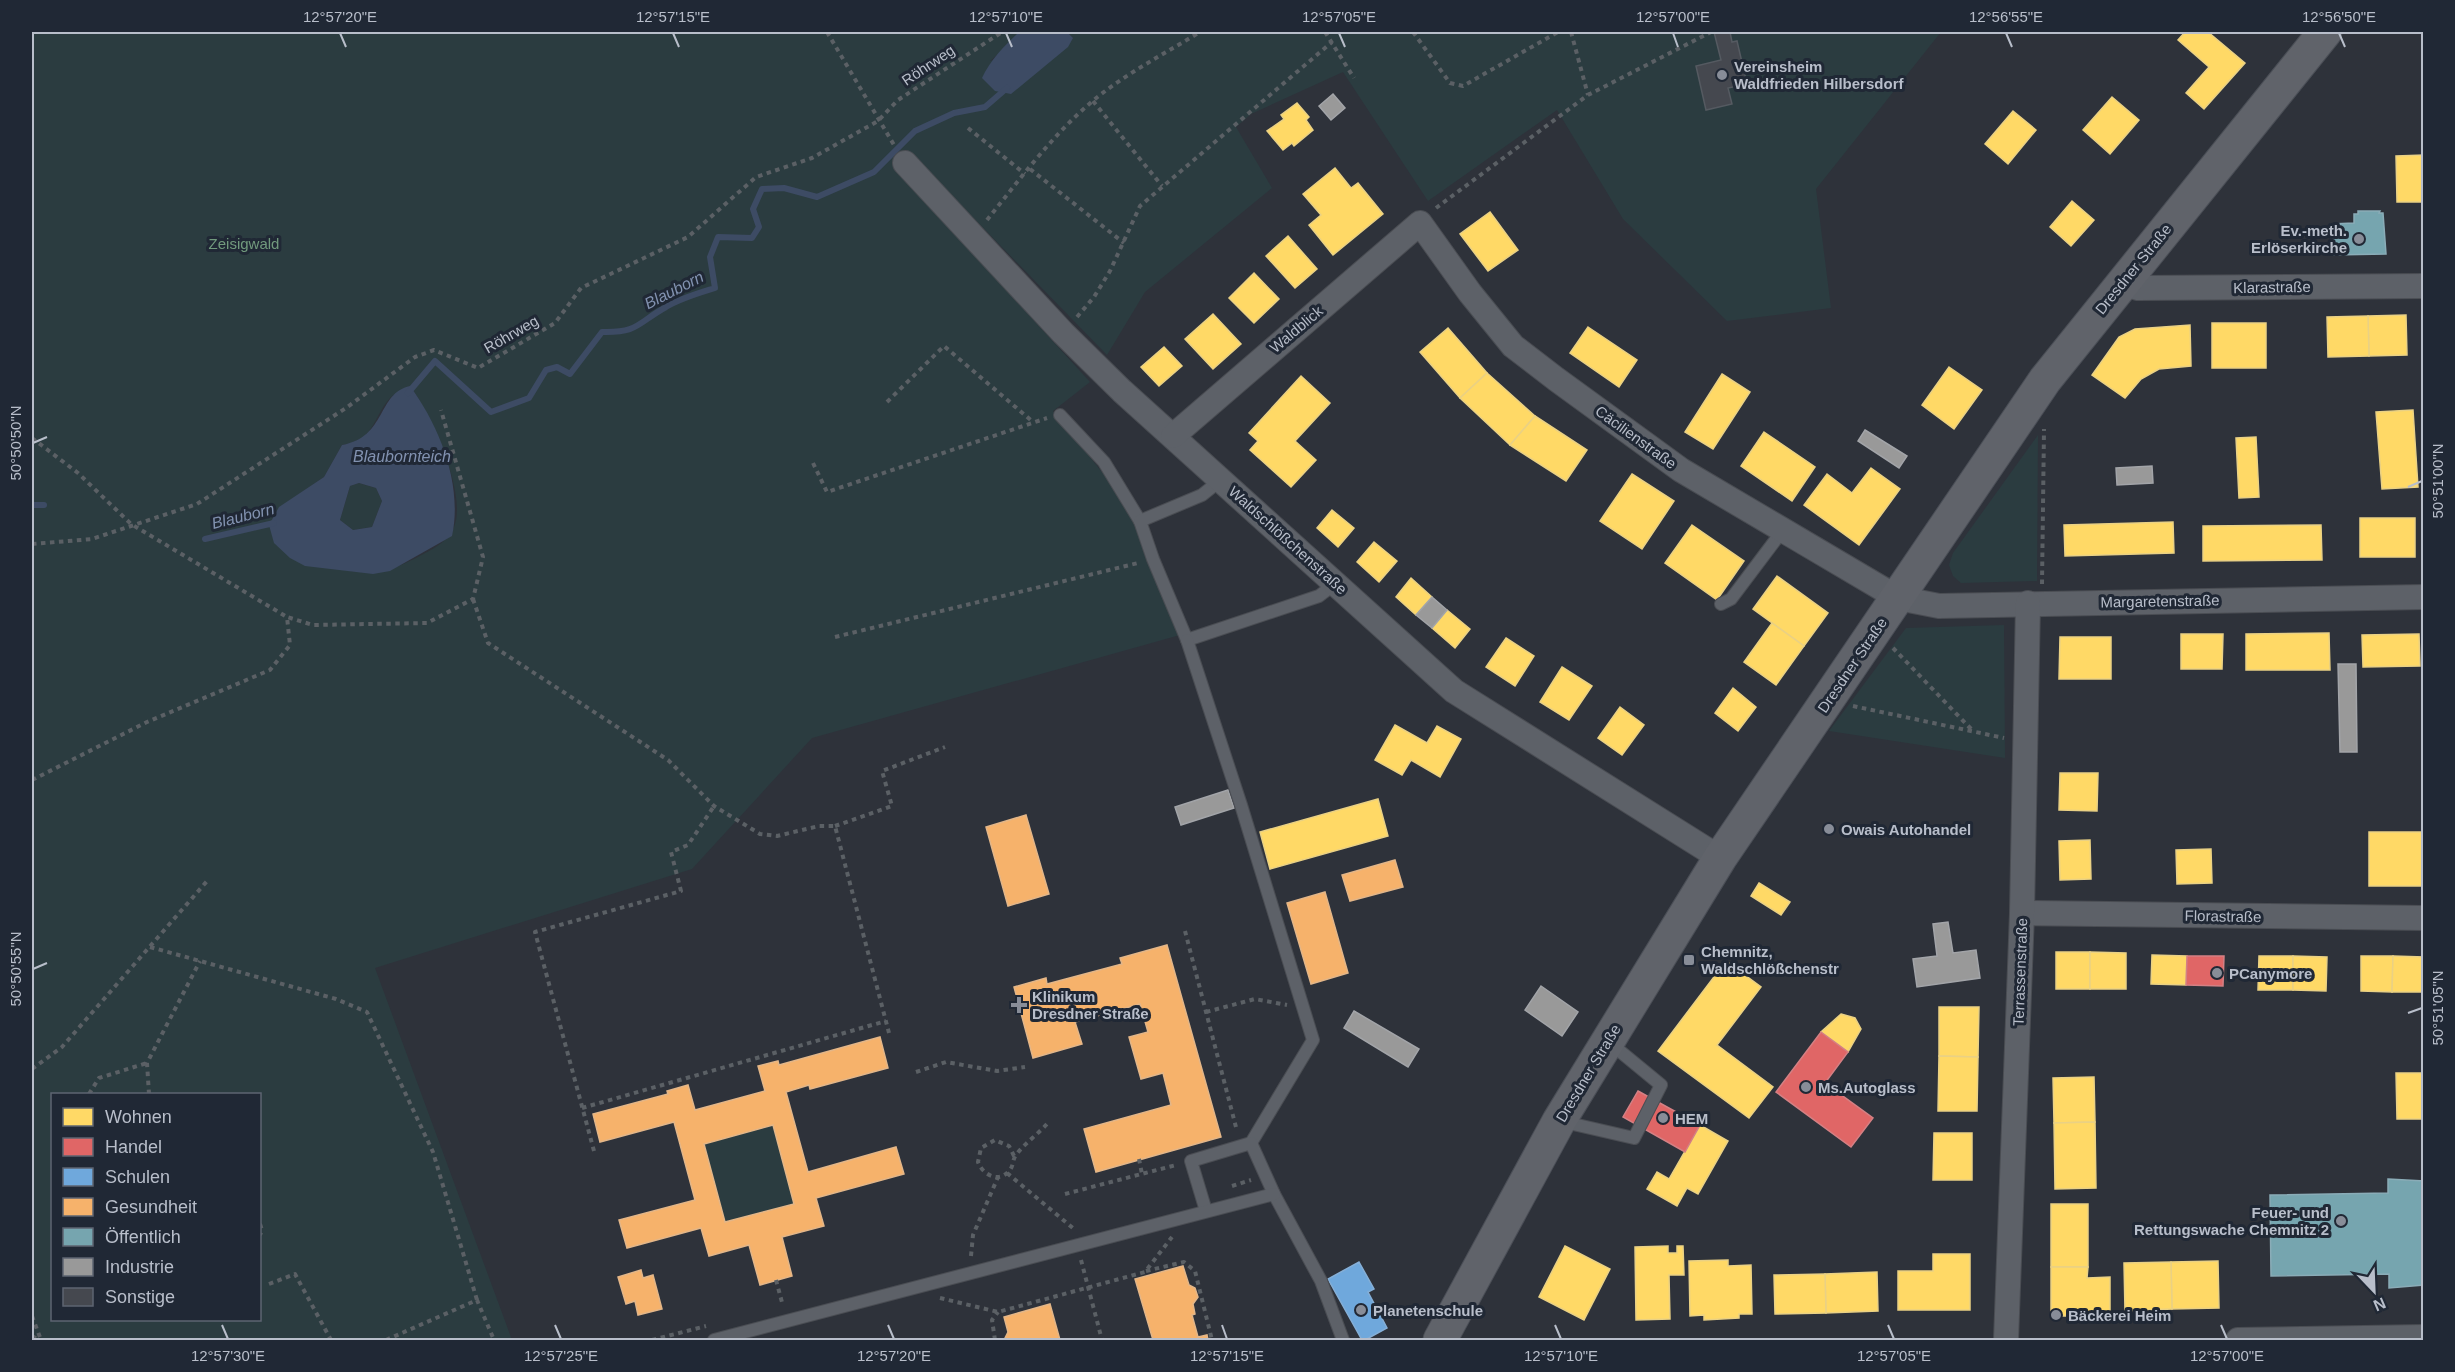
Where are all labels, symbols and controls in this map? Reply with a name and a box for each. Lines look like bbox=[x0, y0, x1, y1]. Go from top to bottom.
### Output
text: 12°57'20"E bbox=[303, 8, 377, 25]
text: 12°57'15"E bbox=[636, 8, 710, 25]
text: 12°57'10"E bbox=[969, 8, 1043, 25]
text: 12°57'05"E bbox=[1302, 8, 1376, 25]
text: 12°57'00"E bbox=[1636, 8, 1710, 25]
text: 12°56'55"E bbox=[1969, 8, 2043, 25]
text: 12°56'50"E bbox=[2302, 8, 2376, 25]
street label: Röhrweg bbox=[898, 41, 958, 89]
place label: Vereinsheim Waldfrieden Hilbersdorf bbox=[1734, 58, 1904, 92]
marker: Vereinsheim Waldfrieden Hilbersdorf bbox=[1715, 68, 1729, 82]
street label: Dresdner Straße bbox=[2092, 221, 2174, 317]
place label: Ev.-meth. Erlöserkirche bbox=[2251, 222, 2347, 256]
marker: Ev.-meth. Erlöserkirche bbox=[2352, 232, 2366, 246]
park label: Zeisigwald bbox=[209, 235, 279, 252]
water label: Blauborn bbox=[642, 268, 706, 312]
street label: Klarastraße bbox=[2233, 278, 2311, 296]
street label: Waldblick bbox=[1266, 302, 1326, 356]
street label: Röhrweg bbox=[481, 312, 541, 356]
street label: Cäcilienstraße bbox=[1592, 402, 1680, 472]
text: 50°50'50"N bbox=[7, 405, 24, 481]
text: 50°51'00"N bbox=[2429, 443, 2446, 519]
water label: Blaubornteich bbox=[353, 448, 451, 465]
street label: Waldschlößchenstraße bbox=[1226, 483, 1350, 597]
water label: Blauborn bbox=[210, 500, 276, 532]
street label: Margaretenstraße bbox=[2100, 591, 2220, 611]
street label: Dresdner Straße bbox=[1814, 614, 1890, 716]
place label: Owais Autohandel bbox=[1841, 821, 1971, 838]
marker: Owais Autohandel bbox=[1822, 822, 1836, 836]
street label: Florastraße bbox=[2185, 907, 2261, 925]
street label: Terrassenstraße bbox=[2010, 918, 2030, 1026]
text: 50°50'55"N bbox=[7, 931, 24, 1007]
place label: Chemnitz, Waldschlößchenstr bbox=[1701, 943, 1839, 977]
marker: Chemnitz, Waldschlößchenstr bbox=[1682, 953, 1696, 967]
place label: PCanymore bbox=[2229, 965, 2312, 982]
marker: PCanymore bbox=[2210, 966, 2224, 980]
text: 50°51'05"N bbox=[2429, 970, 2446, 1046]
place label: Klinikum Dresdner Straße bbox=[1032, 988, 1149, 1022]
marker: Klinikum Dresdner Straße bbox=[1010, 996, 1028, 1014]
street label: Dresdner Straße bbox=[1552, 1021, 1624, 1125]
place label: Ms.Autoglass bbox=[1818, 1079, 1916, 1096]
marker: Ms.Autoglass bbox=[1799, 1080, 1813, 1094]
legend bbox=[51, 1093, 261, 1321]
text: Wohnen bbox=[105, 1107, 172, 1127]
place label: HEM bbox=[1675, 1110, 1708, 1127]
marker: HEM bbox=[1656, 1111, 1670, 1125]
text: Handel bbox=[105, 1137, 162, 1157]
text: Schulen bbox=[105, 1167, 170, 1187]
text: Gesundheit bbox=[105, 1197, 197, 1217]
place label: Feuer- und Rettungswache Chemnitz 2 bbox=[2134, 1204, 2329, 1238]
marker: Feuer- und Rettungswache Chemnitz 2 bbox=[2334, 1214, 2348, 1228]
text: Öffentlich bbox=[105, 1227, 181, 1247]
text: Industrie bbox=[105, 1257, 174, 1277]
north arrow bbox=[2344, 1261, 2404, 1321]
text: Sonstige bbox=[105, 1287, 175, 1307]
text: N bbox=[2371, 1294, 2388, 1314]
place label: Planetenschule bbox=[1373, 1302, 1483, 1319]
marker: Planetenschule bbox=[1354, 1303, 1368, 1317]
place label: Bäckerei Heim bbox=[2068, 1307, 2171, 1324]
marker: Bäckerei Heim bbox=[2049, 1308, 2063, 1322]
text: 12°57'30"E bbox=[191, 1347, 265, 1364]
text: 12°57'25"E bbox=[524, 1347, 598, 1364]
text: 12°57'20"E bbox=[857, 1347, 931, 1364]
text: 12°57'15"E bbox=[1190, 1347, 1264, 1364]
text: 12°57'10"E bbox=[1524, 1347, 1598, 1364]
text: 12°57'05"E bbox=[1857, 1347, 1931, 1364]
text: 12°57'00"E bbox=[2190, 1347, 2264, 1364]

